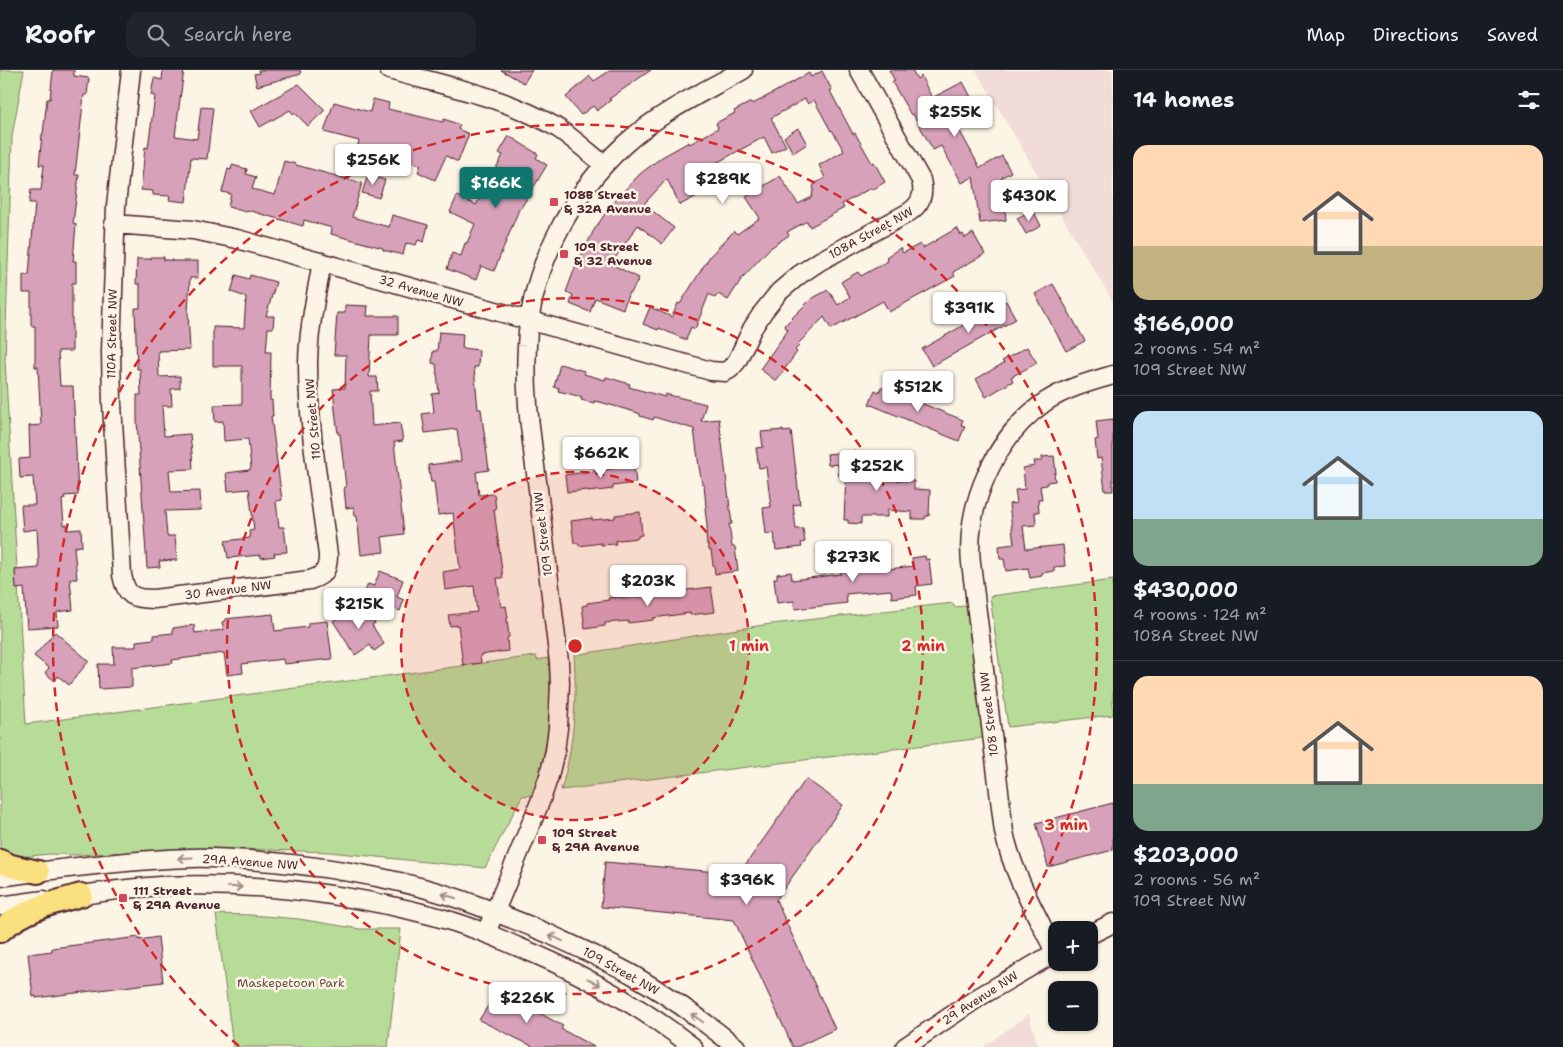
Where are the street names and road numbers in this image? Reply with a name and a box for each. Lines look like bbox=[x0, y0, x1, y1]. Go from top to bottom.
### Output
street label: 108A Street NW bbox=[826, 203, 916, 263]
street label: 32 Avenue NW bbox=[377, 271, 465, 311]
street label: 110A Street NW bbox=[103, 289, 121, 379]
street label: 110 Street NW bbox=[301, 378, 325, 460]
street label: 109 Street NW bbox=[530, 491, 556, 577]
street label: 30 Avenue NW bbox=[183, 577, 273, 603]
street label: 108 Street NW bbox=[976, 671, 1002, 757]
street label: 29A Avenue NW bbox=[202, 851, 298, 873]
street label: 109 Street NW bbox=[580, 943, 662, 999]
street label: 29 Avenue NW bbox=[939, 968, 1021, 1028]

